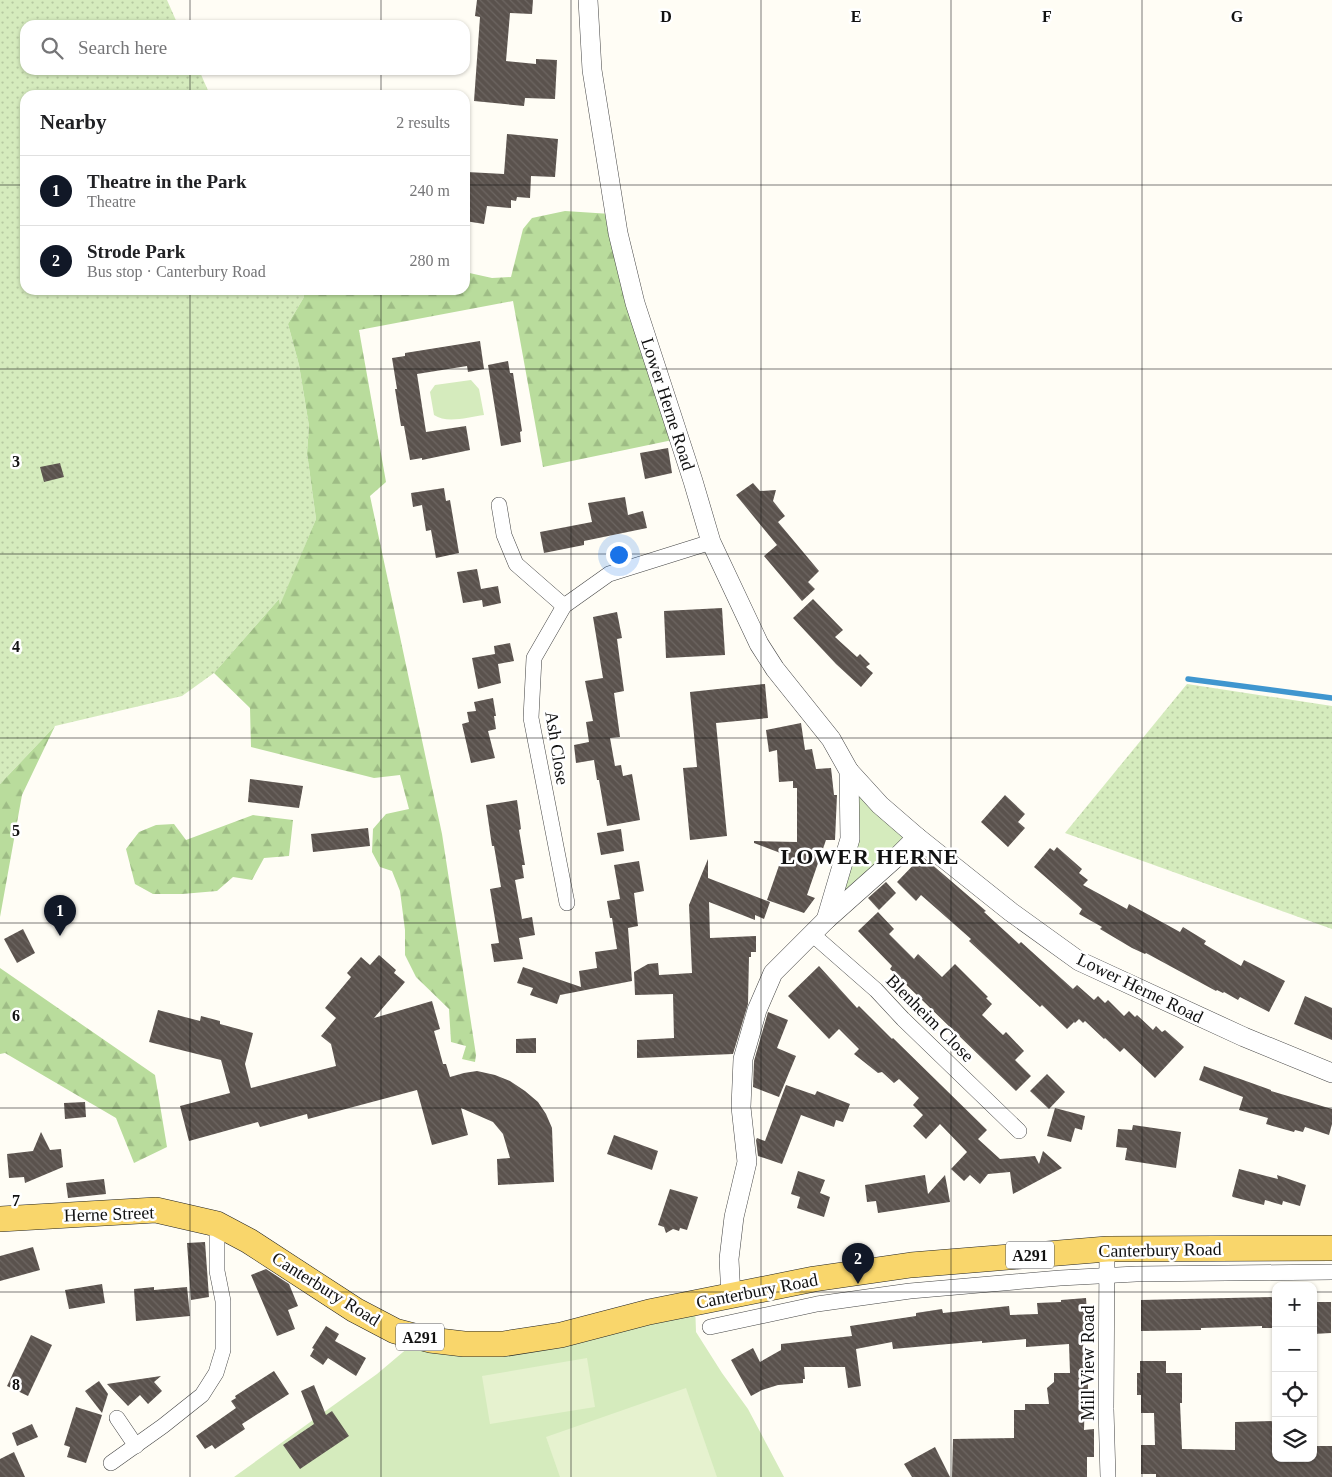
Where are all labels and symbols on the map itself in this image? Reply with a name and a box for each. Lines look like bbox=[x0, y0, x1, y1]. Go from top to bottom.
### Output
text: D bbox=[660, 8, 672, 25]
text: E bbox=[851, 8, 861, 25]
text: F bbox=[1042, 8, 1052, 25]
text: G bbox=[1231, 8, 1244, 25]
street label: Lower Herne Road bbox=[637, 335, 699, 473]
text: 3 bbox=[12, 453, 20, 470]
your location bbox=[606, 542, 632, 568]
text: 4 bbox=[12, 638, 20, 655]
street label: Ash Close bbox=[541, 710, 573, 786]
text: 5 bbox=[12, 822, 20, 839]
district label: LOWER HERNE bbox=[780, 844, 960, 869]
pin: 1 bbox=[44, 895, 76, 936]
street label: Lower Herne Road bbox=[1074, 949, 1206, 1027]
street label: Blenheim Close bbox=[882, 970, 978, 1066]
text: 6 bbox=[12, 1007, 20, 1024]
text: 7 bbox=[12, 1192, 20, 1209]
street label: Herne Street bbox=[63, 1202, 155, 1226]
street label: Canterbury Road bbox=[1098, 1239, 1222, 1261]
road number: A291 bbox=[1006, 1242, 1054, 1268]
pin: 2 bbox=[842, 1243, 874, 1284]
street label: Canterbury Road bbox=[268, 1248, 384, 1330]
street label: Canterbury Road bbox=[694, 1269, 820, 1313]
street label: Mill View Road bbox=[1078, 1305, 1098, 1421]
road number: A291 bbox=[396, 1324, 444, 1350]
text: 8 bbox=[12, 1376, 20, 1393]

